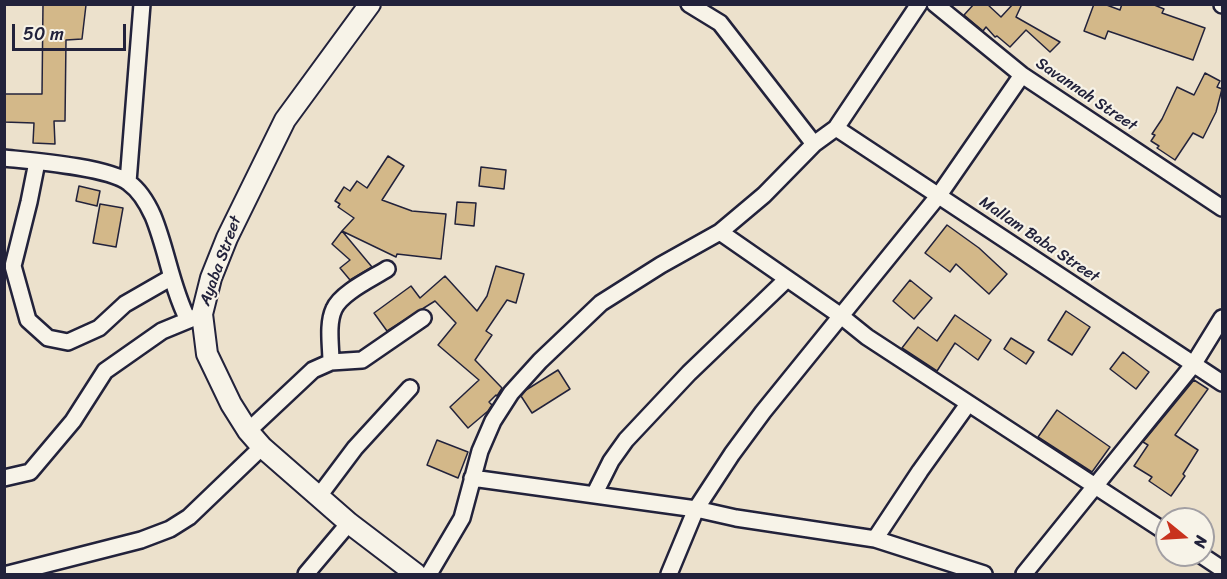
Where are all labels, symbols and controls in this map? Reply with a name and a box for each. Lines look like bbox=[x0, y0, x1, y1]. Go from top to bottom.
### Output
scale bar bbox=[15, 12, 129, 50]
text: 50 m bbox=[23, 18, 64, 50]
street label: Savannah Street bbox=[1032, 54, 1140, 136]
street label: Mallam Baba Street bbox=[975, 193, 1103, 287]
street label: Ayaba Street bbox=[196, 214, 246, 308]
north arrow bbox=[1155, 507, 1215, 567]
text: N bbox=[1185, 532, 1216, 552]

